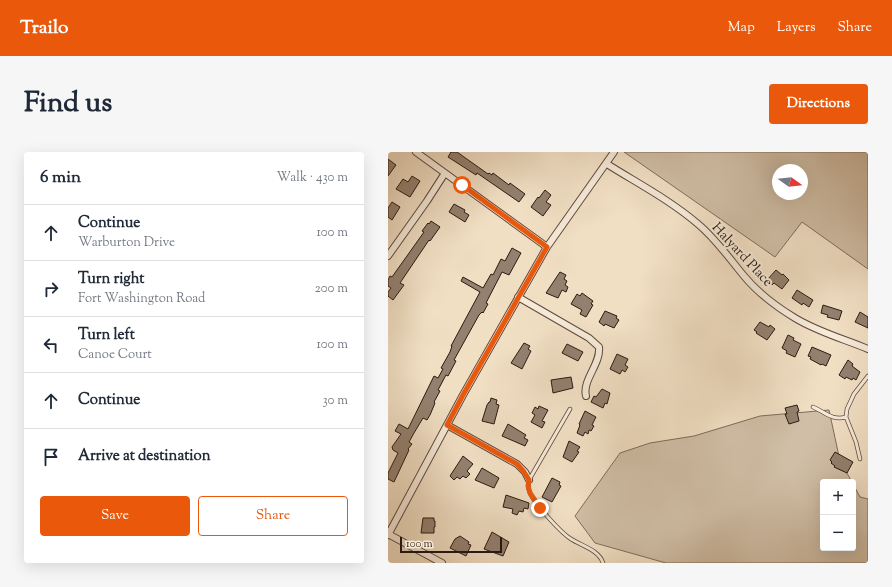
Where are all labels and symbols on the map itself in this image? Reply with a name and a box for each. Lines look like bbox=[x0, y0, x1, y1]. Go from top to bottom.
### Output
north arrow bbox=[772, 164, 808, 200]
route start bbox=[453, 176, 471, 194]
street label: Halyard Place bbox=[706, 219, 777, 292]
route end bbox=[531, 499, 549, 517]
scale bar bbox=[400, 535, 502, 554]

